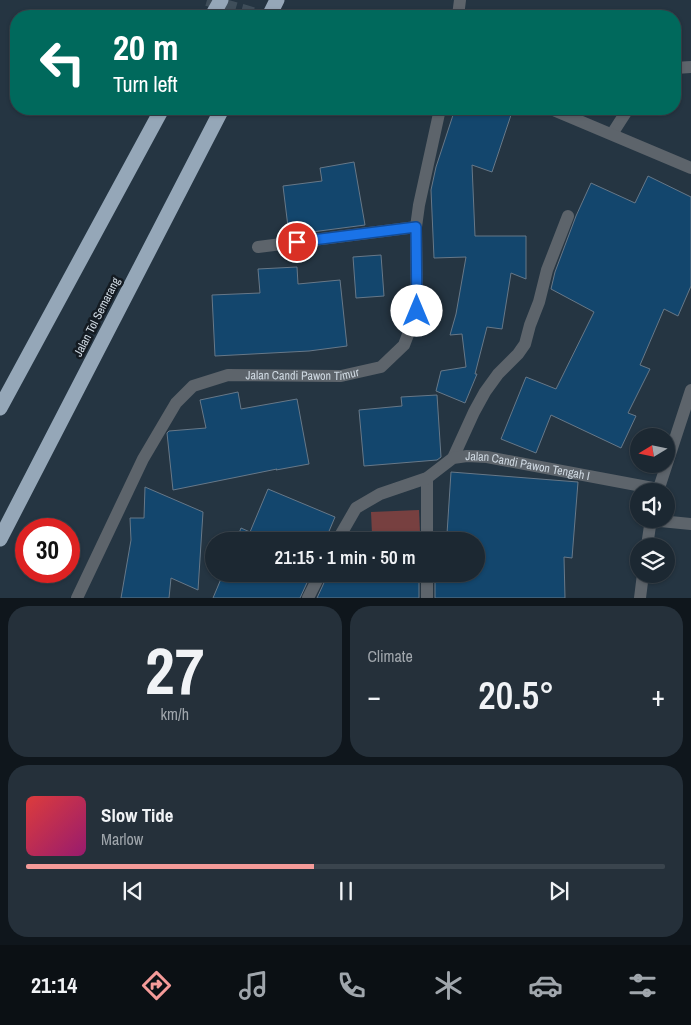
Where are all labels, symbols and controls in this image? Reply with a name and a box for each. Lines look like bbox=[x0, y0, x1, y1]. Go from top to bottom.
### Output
text: 20 m bbox=[113, 24, 178, 71]
icon: left bbox=[30, 30, 95, 95]
text: Turn left bbox=[113, 69, 178, 99]
pin bbox=[276, 221, 318, 263]
icon: arrive bbox=[283, 228, 311, 256]
street label: Jalan Tol Semarang bbox=[70, 274, 124, 359]
position arrow bbox=[390, 284, 442, 336]
street label: Jalan Candi Pawon Timur bbox=[246, 364, 361, 384]
north arrow bbox=[630, 428, 675, 472]
map controls bbox=[630, 428, 675, 583]
street label: Jalan Candi Pawon Tengah I bbox=[465, 448, 591, 484]
button: sound bbox=[630, 483, 675, 528]
speed limit sign: 30 bbox=[15, 518, 80, 583]
button: layers bbox=[630, 538, 675, 583]
text: 21:15 · 1 min · 50 m bbox=[275, 544, 415, 570]
text: 27 bbox=[145, 627, 204, 714]
text: Climate bbox=[368, 645, 413, 667]
text: 20.5° bbox=[478, 670, 554, 721]
text: − bbox=[368, 677, 381, 715]
text: + bbox=[652, 677, 665, 715]
text: km/h bbox=[161, 703, 189, 725]
text: Slow Tide bbox=[101, 802, 173, 828]
text: Marlow bbox=[101, 828, 143, 850]
icon: previous bbox=[119, 877, 147, 905]
icon: pause bbox=[332, 877, 360, 905]
icon: next bbox=[545, 877, 573, 905]
icon: directions bbox=[139, 968, 174, 1003]
icon: music bbox=[236, 968, 271, 1003]
icon: phone bbox=[334, 968, 369, 1003]
icon: climate bbox=[431, 968, 466, 1003]
icon: car bbox=[528, 968, 563, 1003]
icon: filters bbox=[625, 968, 660, 1003]
text: 21:14 bbox=[31, 970, 77, 1000]

